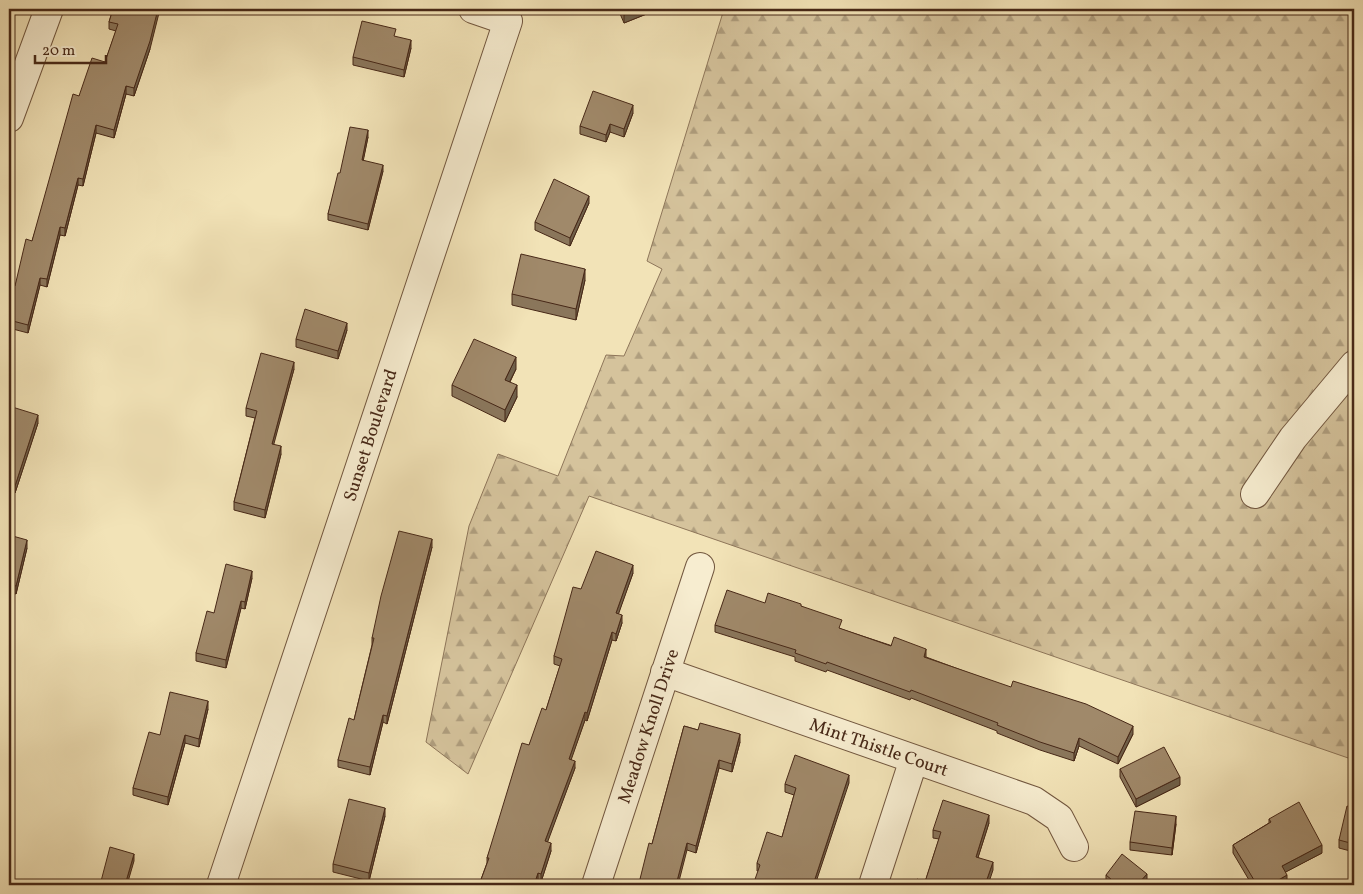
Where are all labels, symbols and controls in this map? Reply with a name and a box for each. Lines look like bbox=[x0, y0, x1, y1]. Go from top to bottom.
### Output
scale bar bbox=[35, 32, 106, 64]
text: 20 m bbox=[42, 41, 75, 62]
street label: Sunset Boulevard bbox=[338, 366, 405, 505]
street label: Meadow Knoll Drive bbox=[613, 646, 686, 807]
street label: Mint Thistle Court bbox=[806, 713, 951, 784]

